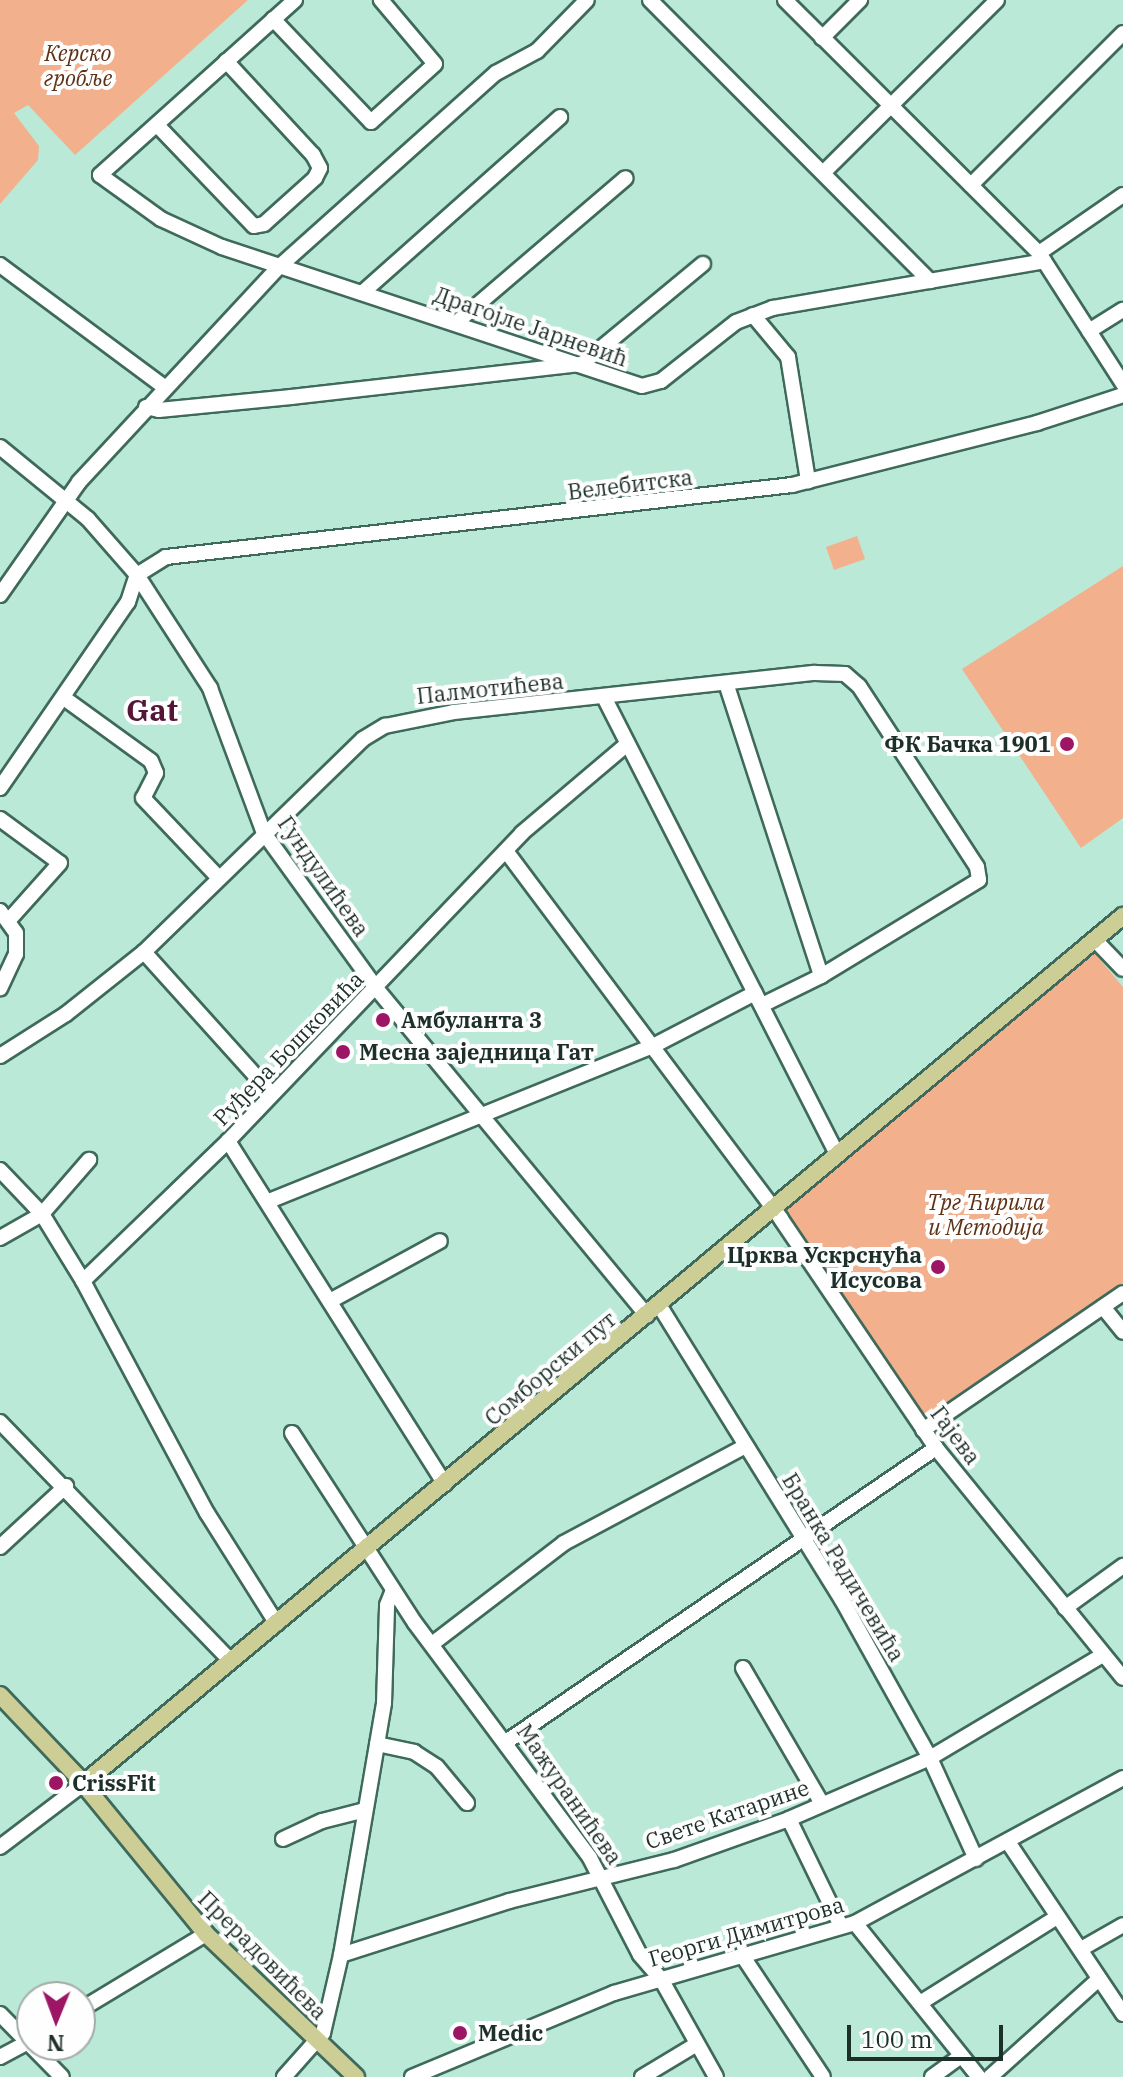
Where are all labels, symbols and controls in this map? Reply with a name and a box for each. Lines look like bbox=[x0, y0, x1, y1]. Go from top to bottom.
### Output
park label: Керско гробље bbox=[44, 39, 112, 90]
street label: Драгојле Јарневић bbox=[431, 280, 631, 372]
street label: Велебитска bbox=[566, 463, 694, 505]
street label: Палмотићева bbox=[415, 667, 565, 709]
district label: Gat bbox=[126, 692, 178, 728]
place label: ФК Бачка 1901 bbox=[884, 731, 1051, 757]
marker: ФК Бачка 1901 bbox=[1058, 735, 1076, 753]
street label: Гундулићева bbox=[273, 811, 375, 941]
street label: Руђера Бошковића bbox=[207, 965, 369, 1131]
place label: Амбуланта 3 bbox=[401, 1007, 542, 1033]
marker: Амбуланта 3 bbox=[372, 1009, 394, 1031]
place label: Месна заједница Гат bbox=[359, 1039, 594, 1065]
marker: Месна заједница Гат bbox=[334, 1043, 352, 1061]
park label: Трг Ћирила и Методија bbox=[927, 1188, 1045, 1240]
place label: Црква Ускрснућа Исусова bbox=[727, 1241, 922, 1292]
marker: Црква Ускрснућа Исусова bbox=[929, 1258, 947, 1276]
street label: Сомборски пут bbox=[479, 1305, 621, 1431]
street label: Гајева bbox=[926, 1401, 986, 1469]
street label: Бранка Радичевића bbox=[777, 1468, 911, 1666]
street label: Мажуранићева bbox=[512, 1719, 628, 1869]
place label: CrissFit bbox=[72, 1770, 156, 1796]
marker: CrissFit bbox=[47, 1774, 65, 1792]
street label: Свете Катарине bbox=[642, 1774, 812, 1854]
street label: Прерадовићева bbox=[193, 1885, 333, 2025]
street label: Георги Димитрова bbox=[645, 1890, 847, 1972]
north arrow bbox=[16, 1981, 96, 2061]
scale bar bbox=[851, 2009, 1007, 2059]
place label: Medic bbox=[478, 2020, 543, 2046]
marker: Medic bbox=[449, 2022, 471, 2044]
text: 100 m bbox=[861, 2023, 933, 2055]
text: N bbox=[47, 2029, 65, 2058]

